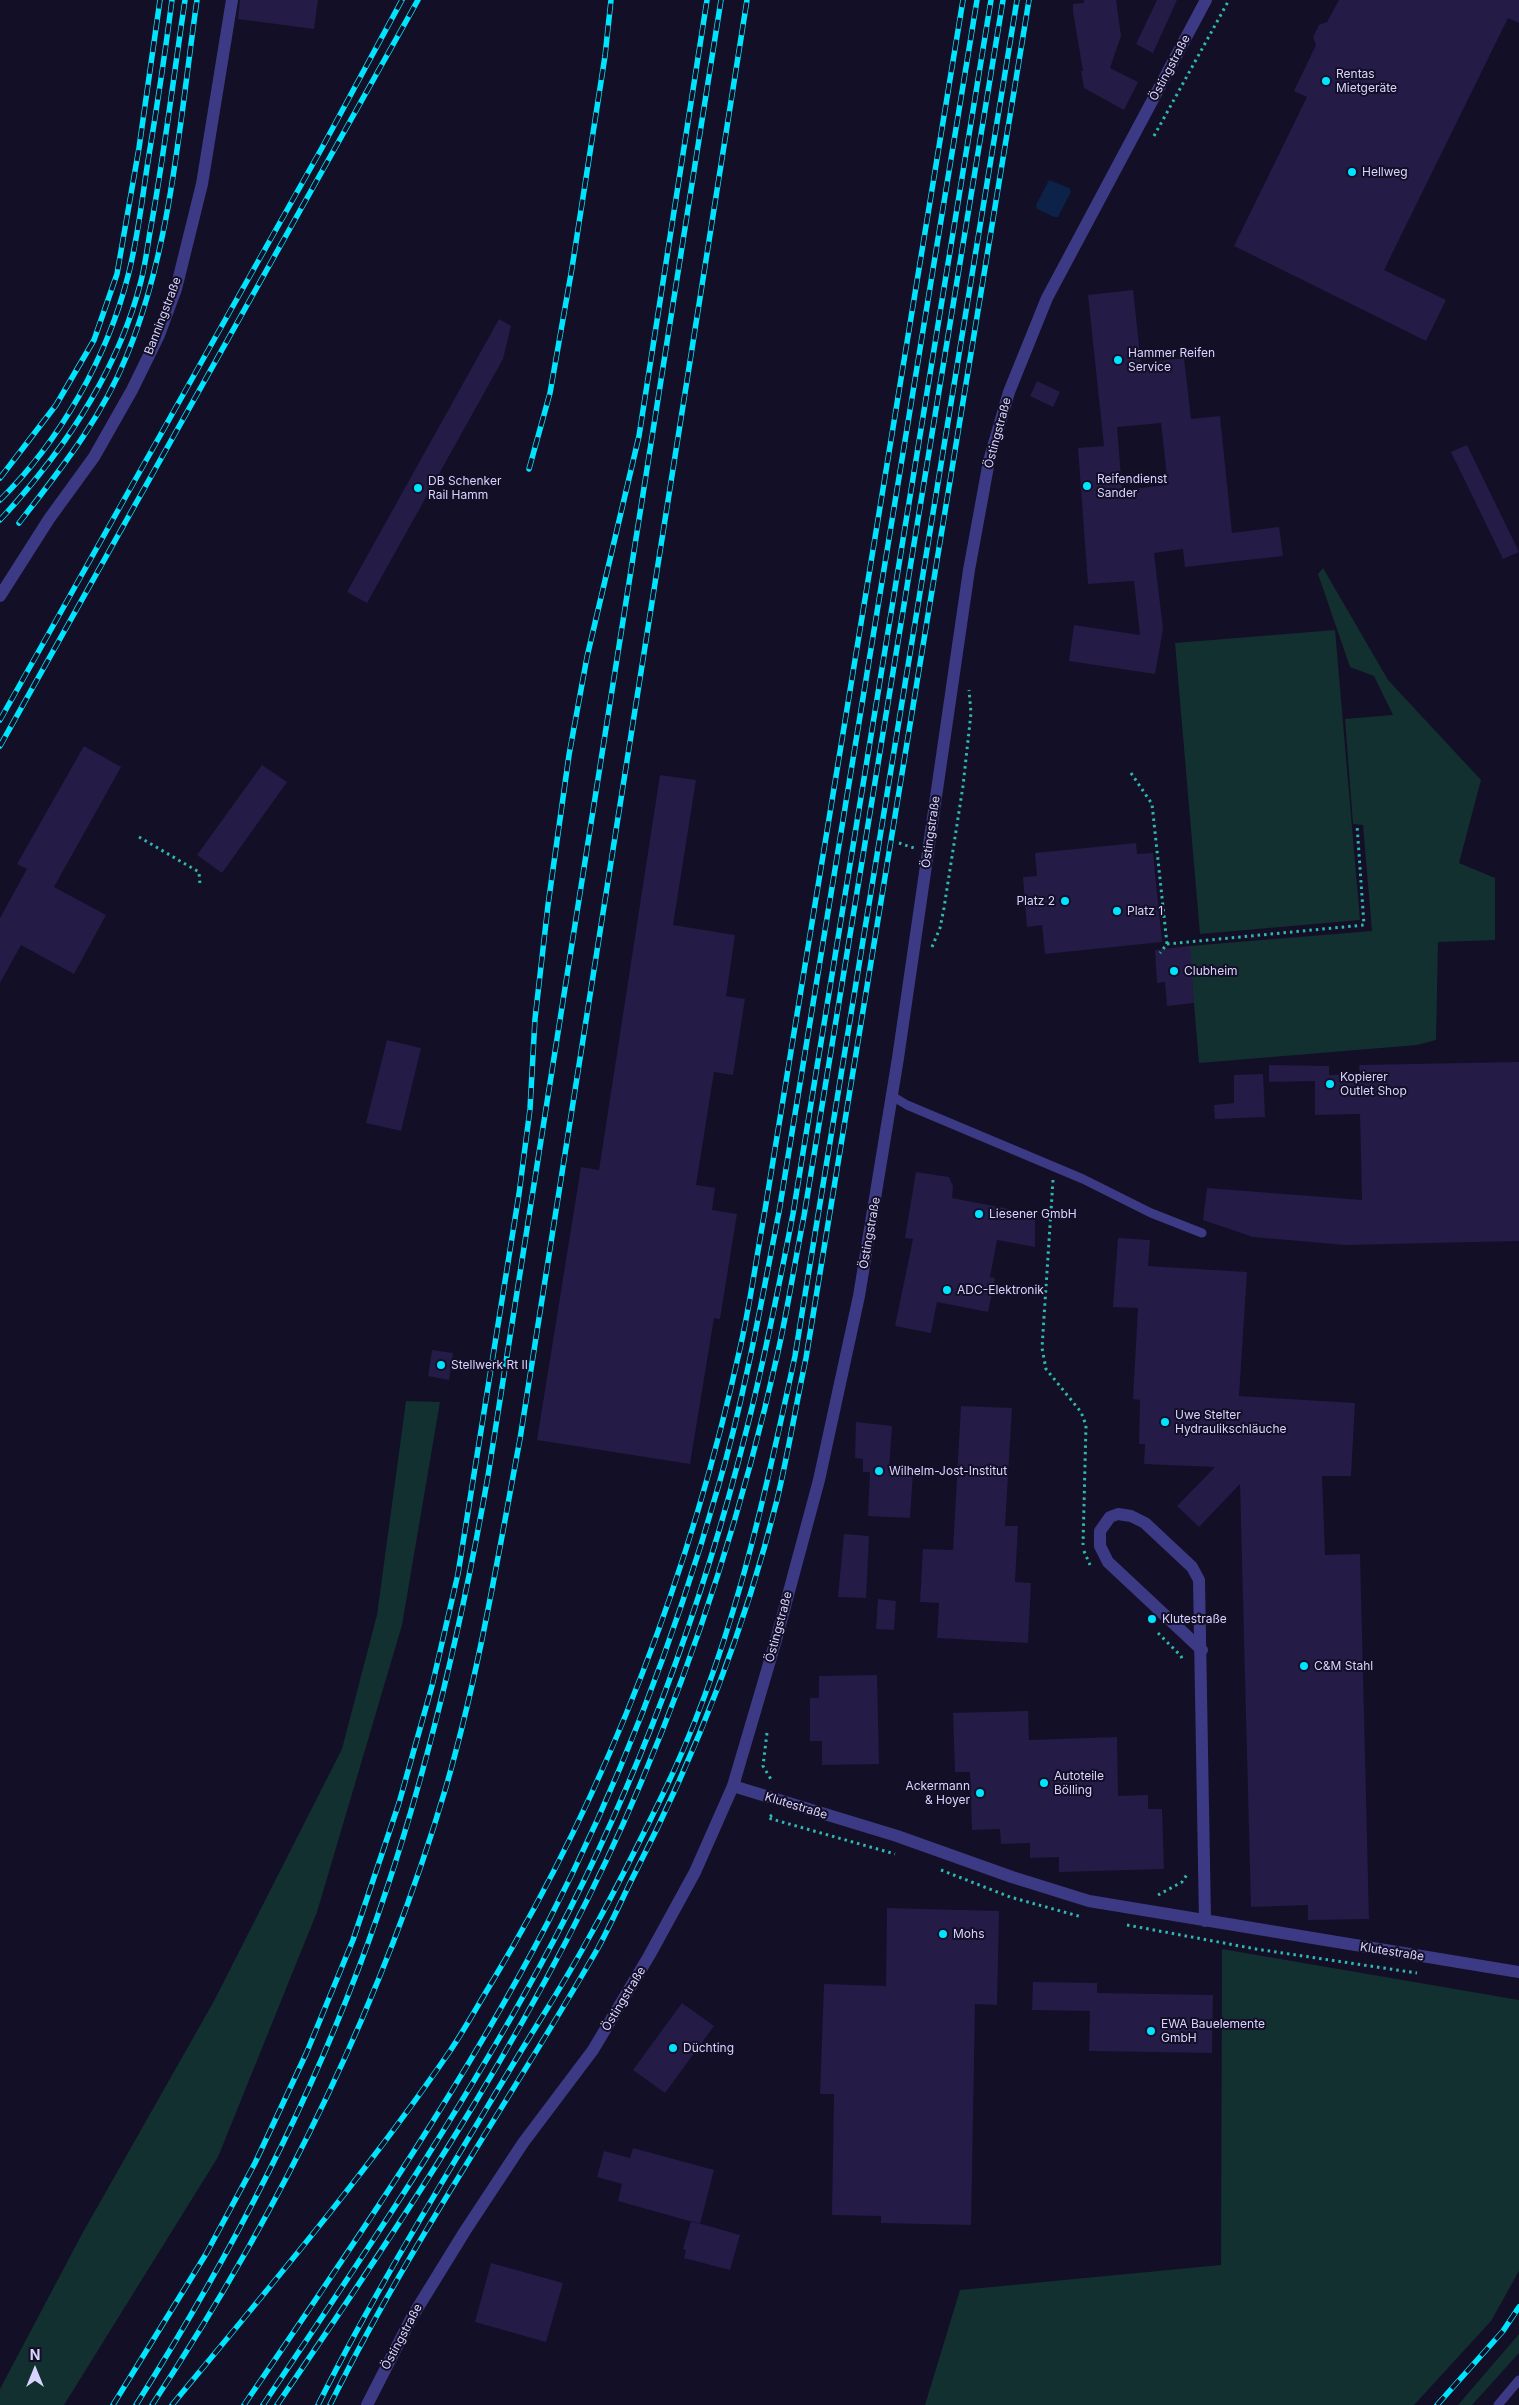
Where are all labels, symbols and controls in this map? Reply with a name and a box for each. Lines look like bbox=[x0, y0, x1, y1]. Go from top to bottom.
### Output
street label: Östingstraße bbox=[1147, 33, 1193, 103]
place label: Rentas Mietgeräte bbox=[1336, 67, 1397, 95]
marker: Rentas Mietgeräte bbox=[1320, 75, 1332, 87]
place label: Hellweg bbox=[1362, 165, 1408, 179]
marker: Hellweg bbox=[1346, 166, 1358, 178]
street label: Banningstraße bbox=[142, 275, 184, 357]
place label: Hammer Reifen Service bbox=[1128, 346, 1215, 374]
marker: Hammer Reifen Service bbox=[1112, 354, 1124, 366]
street label: Östingstraße bbox=[982, 396, 1014, 470]
place label: Reifendienst Sander bbox=[1097, 472, 1167, 500]
place label: DB Schenker Rail Hamm bbox=[428, 474, 501, 502]
marker: Reifendienst Sander bbox=[1081, 480, 1093, 492]
marker: DB Schenker Rail Hamm bbox=[412, 482, 424, 494]
street label: Östingstraße bbox=[919, 795, 943, 869]
place label: Platz 2 bbox=[1016, 894, 1055, 908]
marker: Platz 2 bbox=[1059, 895, 1071, 907]
place label: Platz 1 bbox=[1127, 904, 1163, 918]
marker: Platz 1 bbox=[1111, 905, 1123, 917]
place label: Clubheim bbox=[1184, 964, 1238, 978]
marker: Clubheim bbox=[1168, 965, 1180, 977]
place label: Kopierer Outlet Shop bbox=[1340, 1070, 1407, 1098]
marker: Kopierer Outlet Shop bbox=[1324, 1078, 1336, 1090]
street label: Östingstraße bbox=[857, 1196, 883, 1270]
place label: Liesener GmbH bbox=[989, 1207, 1077, 1221]
marker: Liesener GmbH bbox=[973, 1208, 985, 1220]
place label: ADC-Elektronik bbox=[957, 1283, 1044, 1297]
marker: ADC-Elektronik bbox=[941, 1284, 953, 1296]
place label: Stellwerk Rt II bbox=[451, 1358, 528, 1372]
marker: Stellwerk Rt II bbox=[435, 1359, 447, 1371]
place label: Uwe Stelter Hydraulikschläuche bbox=[1175, 1408, 1287, 1436]
marker: Uwe Stelter Hydraulikschläuche bbox=[1159, 1416, 1171, 1428]
place label: Wilhelm-Jost-Institut bbox=[889, 1464, 1007, 1478]
marker: Wilhelm-Jost-Institut bbox=[873, 1465, 885, 1477]
street label: Östingstraße bbox=[763, 1590, 795, 1664]
place label: Klutestraße bbox=[1162, 1612, 1227, 1626]
marker: Klutestraße bbox=[1146, 1613, 1158, 1625]
place label: C&M Stahl bbox=[1314, 1659, 1373, 1673]
marker: C&M Stahl bbox=[1298, 1660, 1310, 1672]
place label: Autoteile Bölling bbox=[1054, 1769, 1104, 1797]
marker: Autoteile Bölling bbox=[1038, 1777, 1050, 1789]
place label: Ackermann & Hoyer bbox=[905, 1779, 970, 1807]
marker: Ackermann & Hoyer bbox=[974, 1787, 986, 1799]
street label: Klutestraße bbox=[763, 1790, 829, 1822]
place label: Mohs bbox=[953, 1927, 984, 1941]
marker: Mohs bbox=[937, 1928, 949, 1940]
street label: Klutestraße bbox=[1359, 1940, 1425, 1964]
street label: Östingstraße bbox=[599, 1964, 649, 2034]
place label: EWA Bauelemente GmbH bbox=[1161, 2017, 1265, 2045]
marker: EWA Bauelemente GmbH bbox=[1145, 2025, 1157, 2037]
place label: Düchting bbox=[683, 2041, 734, 2055]
marker: Düchting bbox=[667, 2042, 679, 2054]
street label: Östingstraße bbox=[379, 2302, 425, 2372]
north arrow bbox=[10, 2345, 60, 2395]
text: N bbox=[30, 2346, 40, 2363]

